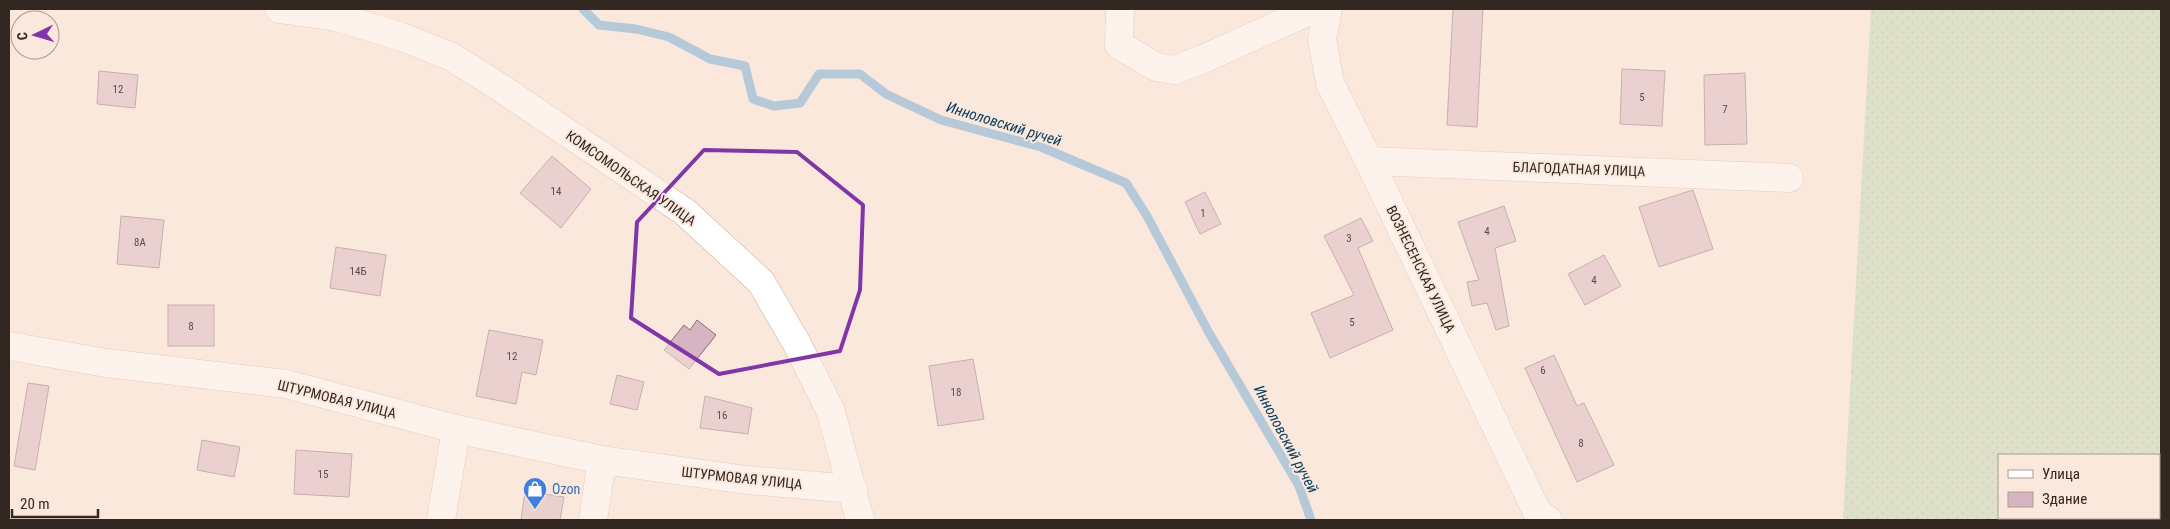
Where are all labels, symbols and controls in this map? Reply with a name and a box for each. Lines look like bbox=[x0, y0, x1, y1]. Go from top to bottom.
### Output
north arrow bbox=[10, 10, 60, 60]
text: С bbox=[14, 31, 30, 41]
house number: 12 bbox=[113, 83, 123, 96]
house number: 5 bbox=[1639, 91, 1645, 104]
water label: Инноловский ручей bbox=[944, 98, 1064, 150]
house number: 7 bbox=[1722, 103, 1728, 116]
street label: КОМСОМОЛЬСКАЯ УЛИЦА bbox=[563, 127, 699, 229]
street label: БЛАГОДАТНАЯ УЛИЦА bbox=[1512, 159, 1646, 179]
house number: 14 bbox=[551, 185, 562, 198]
street label: ВОЗНЕСЕНСКАЯ УЛИЦА bbox=[1383, 203, 1459, 335]
house number: 1 bbox=[1200, 207, 1206, 220]
house number: 4 bbox=[1484, 225, 1490, 238]
house number: 3 bbox=[1346, 232, 1352, 245]
house number: 8А bbox=[134, 236, 147, 249]
house number: 14Б bbox=[350, 265, 366, 278]
house number: 4 bbox=[1591, 274, 1597, 287]
house number: 5 bbox=[1349, 316, 1355, 329]
house number: 8 bbox=[188, 320, 194, 333]
house number: 12 bbox=[507, 350, 517, 363]
house number: 6 bbox=[1540, 364, 1546, 377]
street label: ШТУРМОВАЯ УЛИЦА bbox=[276, 377, 398, 421]
water label: Инноловский ручей bbox=[1250, 382, 1322, 496]
house number: 18 bbox=[951, 386, 961, 399]
house number: 16 bbox=[717, 409, 727, 422]
house number: 8 bbox=[1578, 437, 1584, 450]
legend bbox=[1998, 454, 2160, 519]
street label: ШТУРМОВАЯ УЛИЦА bbox=[681, 464, 803, 492]
text: Улица bbox=[2042, 465, 2080, 483]
house number: 15 bbox=[318, 468, 328, 481]
shop icon: Ozon bbox=[522, 476, 548, 510]
place label: Ozon bbox=[552, 481, 580, 497]
scale bar bbox=[12, 486, 99, 518]
text: Здание bbox=[2042, 490, 2087, 508]
text: 20 m bbox=[20, 495, 50, 513]

